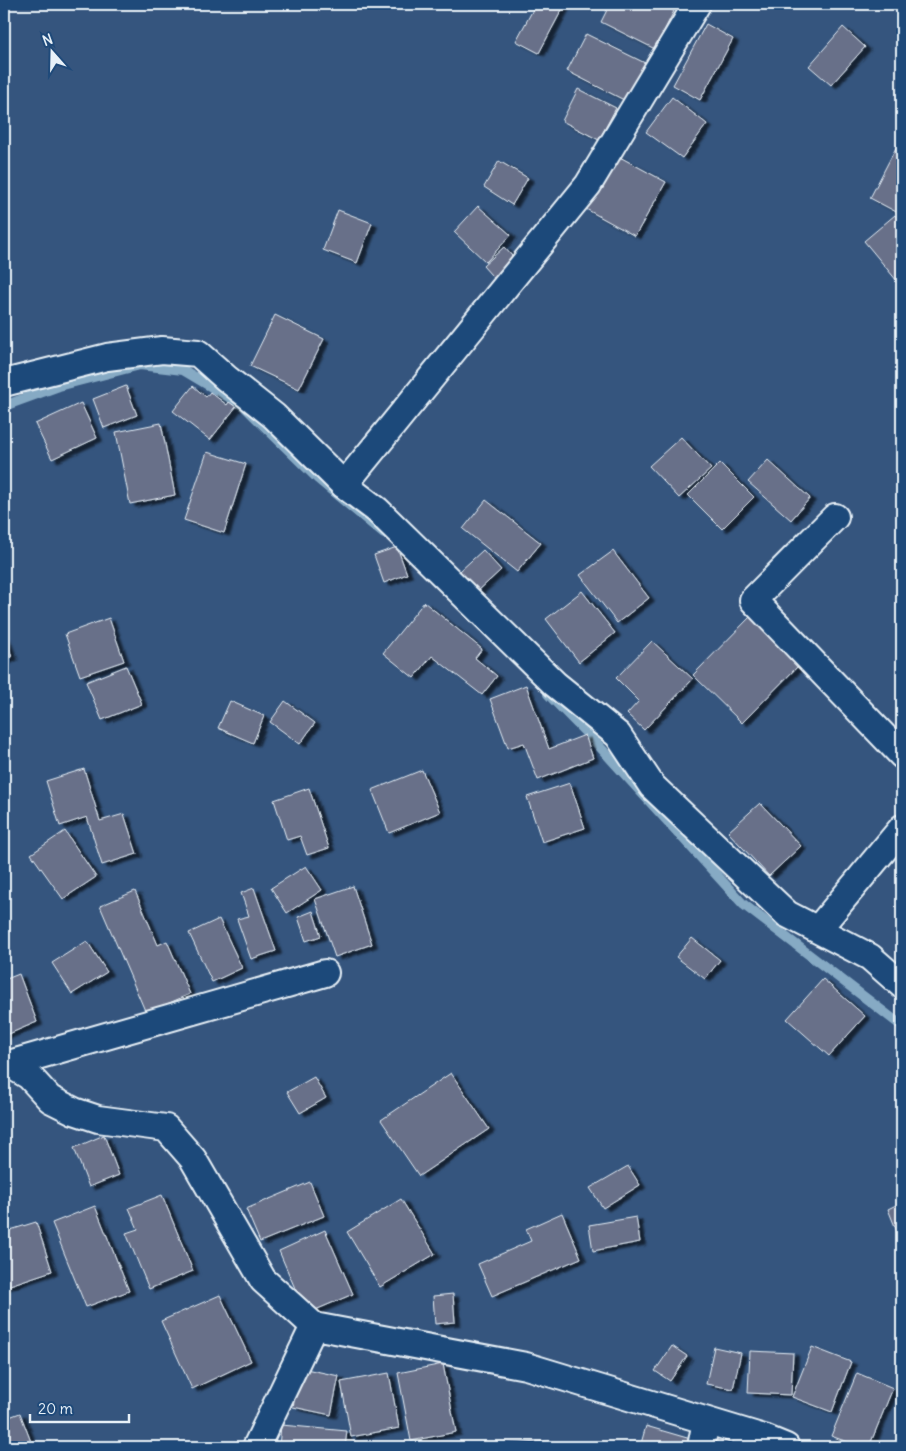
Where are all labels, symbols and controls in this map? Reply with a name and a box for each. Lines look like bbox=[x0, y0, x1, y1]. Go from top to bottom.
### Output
north arrow bbox=[28, 28, 78, 78]
text: N bbox=[40, 30, 55, 50]
scale bar bbox=[30, 1391, 129, 1423]
text: 20 m bbox=[38, 1399, 73, 1418]

